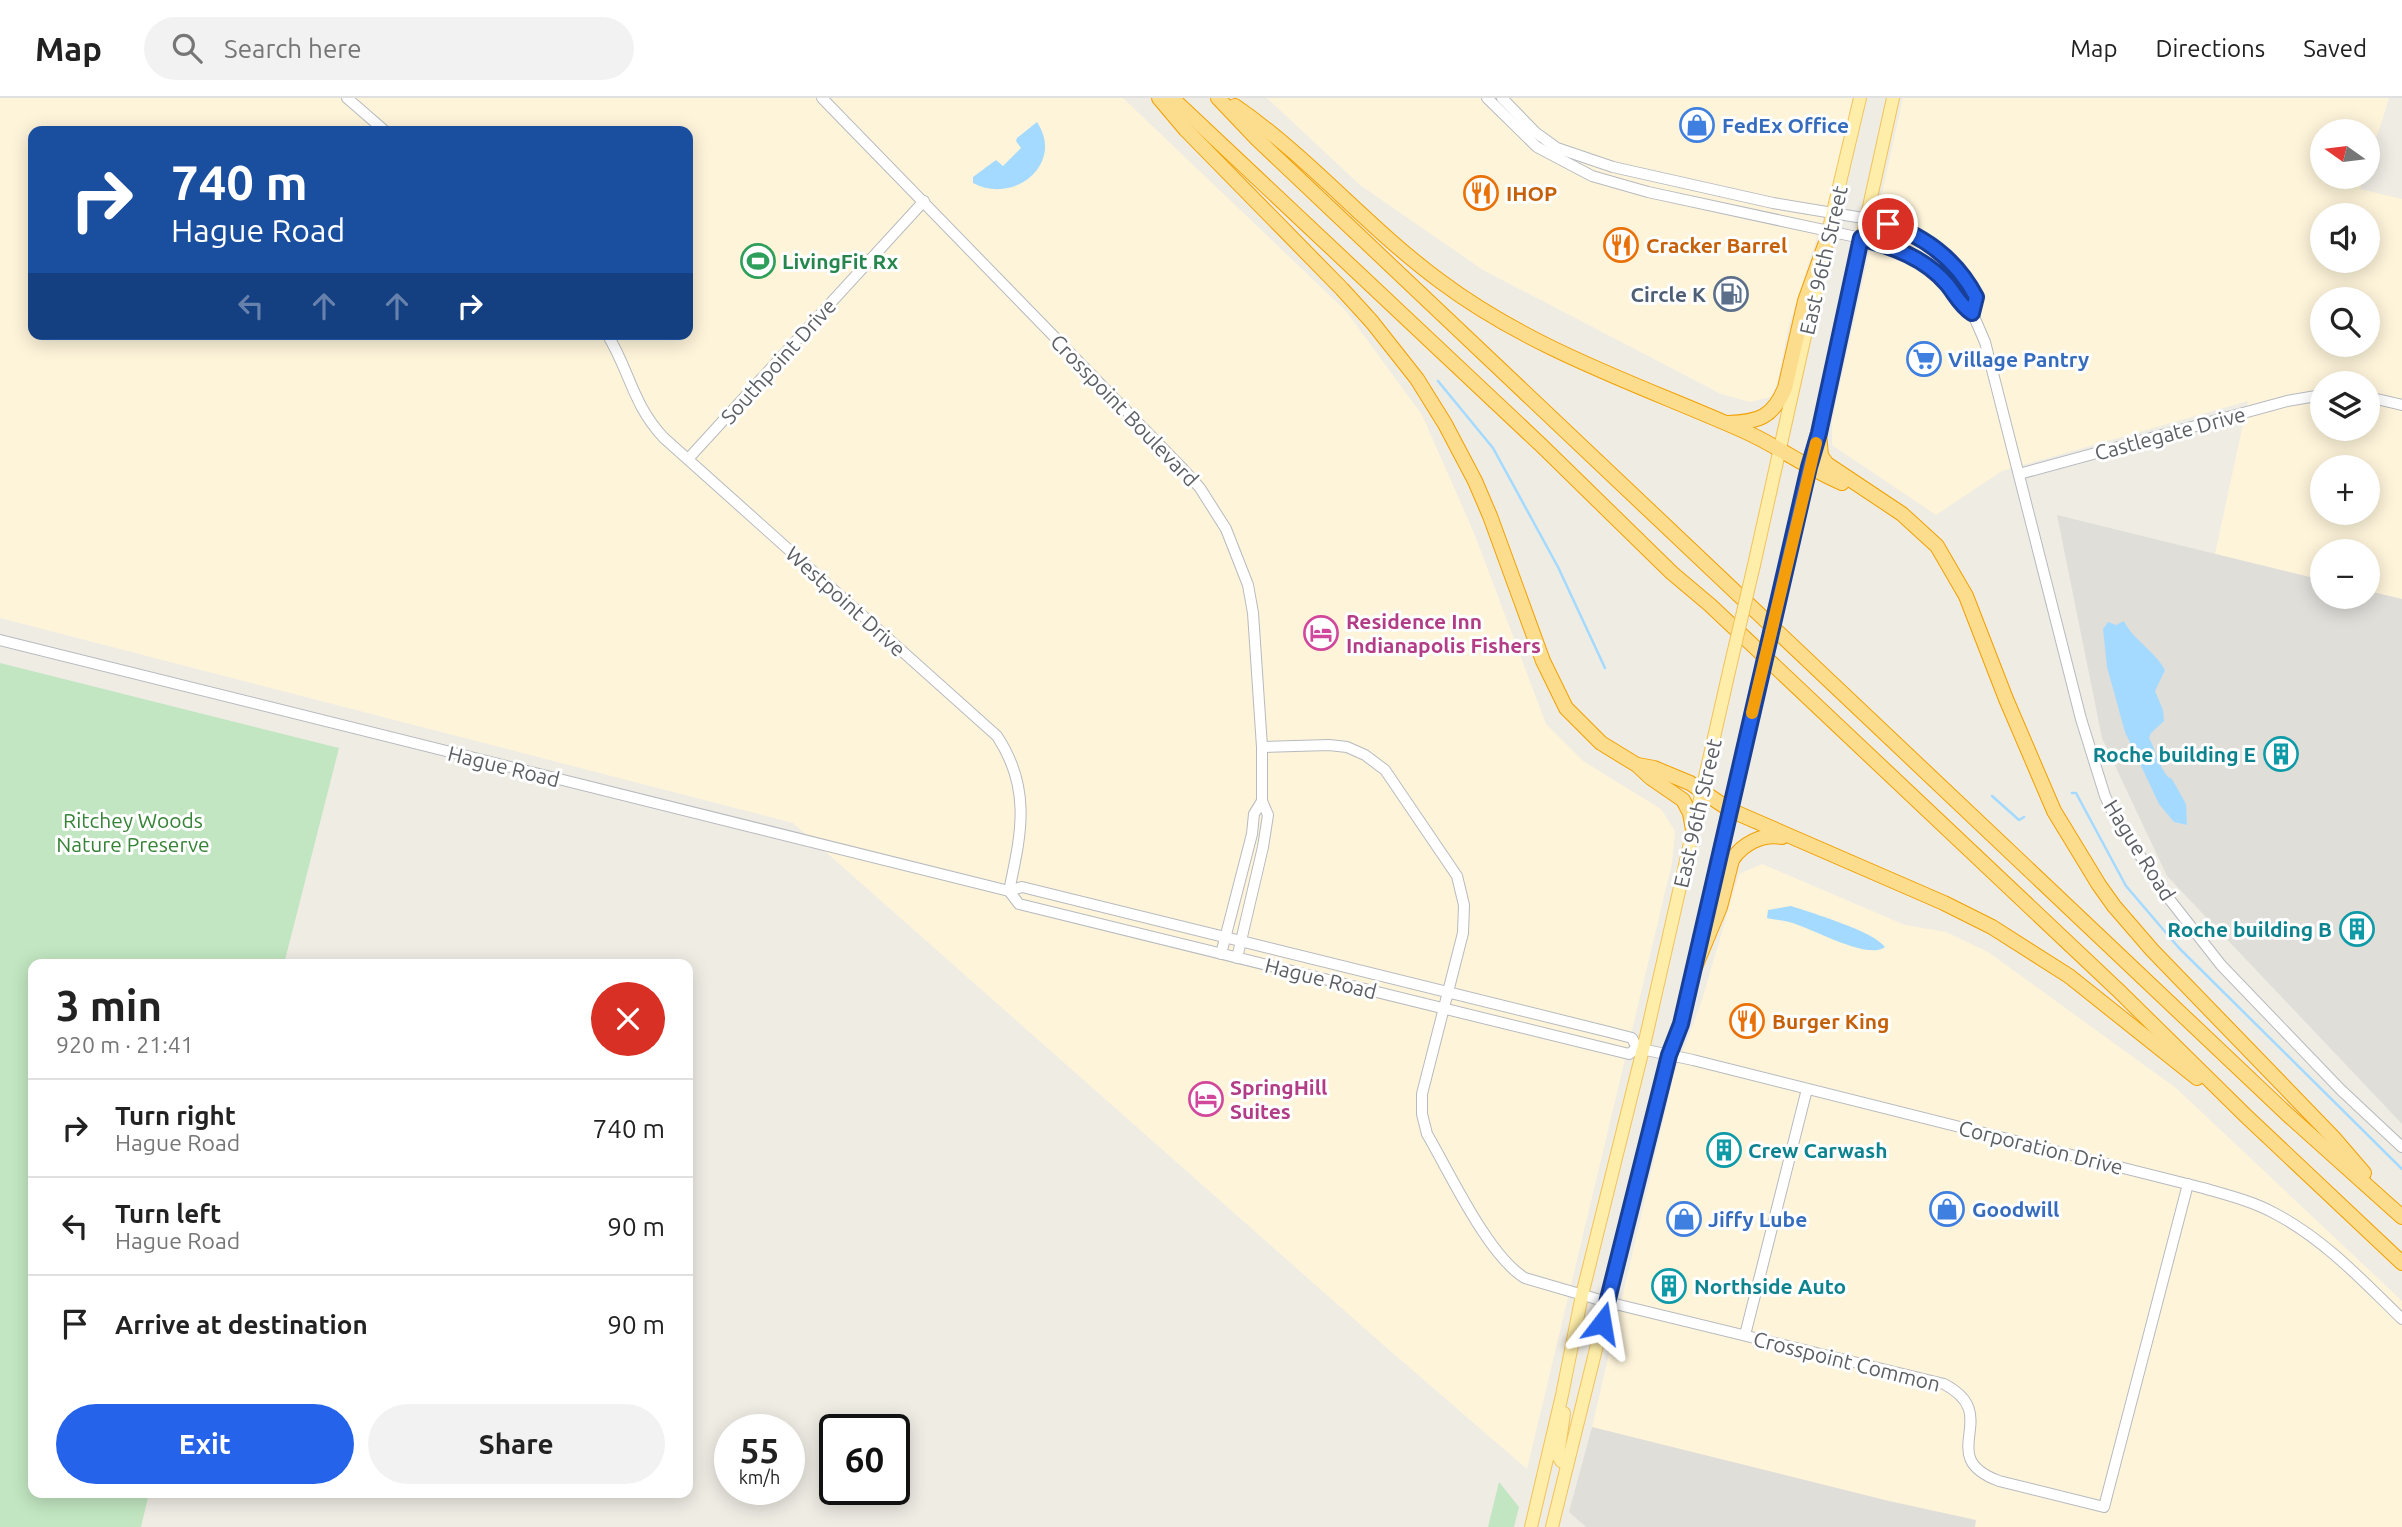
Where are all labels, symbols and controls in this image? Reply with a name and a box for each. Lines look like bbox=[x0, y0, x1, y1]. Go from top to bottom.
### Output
search box bbox=[144, 17, 634, 80]
icon: search bbox=[168, 29, 206, 67]
text: Map bbox=[35, 30, 102, 67]
text: Search here bbox=[224, 34, 362, 63]
text: Map bbox=[2070, 35, 2117, 62]
text: Directions bbox=[2155, 35, 2265, 62]
text: Saved bbox=[2303, 35, 2367, 62]
shop icon: FedEx Office bbox=[1678, 106, 1716, 144]
place label: FedEx Office bbox=[1722, 113, 1849, 137]
north arrow bbox=[2310, 119, 2380, 189]
map controls bbox=[2310, 119, 2380, 609]
icon: right bbox=[56, 154, 147, 245]
text: 740 m bbox=[171, 154, 308, 209]
restaurant icon: IHOP bbox=[1462, 174, 1500, 212]
place label: IHOP bbox=[1506, 181, 1557, 205]
street label: East 96th Street bbox=[1794, 183, 1852, 337]
pin bbox=[1858, 194, 1918, 254]
button: sound bbox=[2310, 203, 2380, 273]
icon: arrive bbox=[1869, 205, 1907, 243]
text: Hague Road bbox=[171, 212, 345, 248]
restaurant icon: Cracker Barrel bbox=[1602, 226, 1640, 264]
place label: Cracker Barrel bbox=[1646, 233, 1787, 257]
sports icon: LivingFit Rx bbox=[739, 242, 777, 280]
place label: LivingFit Rx bbox=[782, 249, 899, 273]
fuel station icon: Circle K bbox=[1712, 275, 1750, 313]
place label: Circle K bbox=[1631, 282, 1706, 306]
icon: left bbox=[232, 287, 270, 325]
icon: ahead bbox=[305, 287, 343, 325]
icon: ahead bbox=[378, 287, 416, 325]
icon: right bbox=[451, 287, 489, 325]
button: search bbox=[2310, 287, 2380, 357]
street label: Southpoint Drive bbox=[716, 294, 840, 428]
street label: Crosspoint Boulevard bbox=[1046, 329, 1204, 491]
supermarket icon: Village Pantry bbox=[1905, 340, 1943, 378]
place label: Village Pantry bbox=[1948, 347, 2089, 371]
button: layers bbox=[2310, 371, 2380, 441]
street label: Castlegate Drive bbox=[2092, 401, 2248, 465]
button: + bbox=[2310, 455, 2380, 525]
button: − bbox=[2310, 539, 2380, 609]
street label: Westpoint Drive bbox=[781, 541, 911, 661]
place label: Residence Inn Indianapolis Fishers bbox=[1346, 609, 1541, 657]
hotel icon: Residence Inn Indianapolis Fishers bbox=[1302, 614, 1340, 652]
building icon: Roche building E bbox=[2262, 735, 2300, 773]
street label: East 96th Street bbox=[1668, 736, 1726, 890]
street label: Hague Road bbox=[446, 741, 562, 791]
place label: Roche building E bbox=[2093, 742, 2256, 766]
street label: Hague Road bbox=[2100, 795, 2180, 905]
park label: Ritchey Woods Nature Preserve bbox=[56, 808, 210, 856]
building icon: Roche building B bbox=[2338, 910, 2376, 948]
place label: Roche building B bbox=[2167, 917, 2332, 941]
street label: Hague Road bbox=[1263, 953, 1379, 1003]
text: 3 min bbox=[56, 982, 162, 1029]
button: close bbox=[591, 982, 665, 1056]
restaurant icon: Burger King bbox=[1728, 1002, 1766, 1040]
place label: Burger King bbox=[1772, 1009, 1889, 1033]
text: 920 m · 21:41 bbox=[56, 1032, 194, 1057]
place label: SpringHill Suites bbox=[1230, 1075, 1327, 1123]
hotel icon: SpringHill Suites bbox=[1187, 1080, 1225, 1118]
text: Turn right bbox=[115, 1101, 236, 1130]
icon: right bbox=[56, 1109, 94, 1147]
text: 740 m bbox=[593, 1114, 665, 1143]
street label: Corporation Drive bbox=[1956, 1115, 2126, 1179]
text: Hague Road bbox=[115, 1130, 240, 1155]
building icon: Crew Carwash bbox=[1705, 1131, 1743, 1169]
place label: Crew Carwash bbox=[1748, 1138, 1887, 1162]
shop icon: Goodwill bbox=[1928, 1190, 1966, 1228]
place label: Goodwill bbox=[1972, 1197, 2059, 1221]
text: Turn left bbox=[115, 1199, 221, 1228]
shop icon: Jiffy Lube bbox=[1665, 1200, 1703, 1238]
icon: left bbox=[56, 1207, 94, 1245]
place label: Jiffy Lube bbox=[1708, 1207, 1807, 1231]
text: 90 m bbox=[607, 1212, 665, 1241]
text: Hague Road bbox=[115, 1228, 240, 1253]
building icon: Northside Auto bbox=[1650, 1267, 1688, 1305]
place label: Northside Auto bbox=[1694, 1274, 1846, 1298]
position arrow bbox=[1565, 1286, 1639, 1360]
icon: arrive bbox=[56, 1305, 94, 1343]
text: Arrive at destination bbox=[115, 1310, 368, 1339]
text: 90 m bbox=[607, 1310, 665, 1339]
street label: Crosspoint Common bbox=[1751, 1326, 1943, 1396]
button: Exit bbox=[56, 1404, 354, 1484]
button: Share bbox=[368, 1404, 665, 1484]
speed limit sign: 60 bbox=[819, 1414, 910, 1505]
text: 55 bbox=[740, 1430, 779, 1470]
text: km/h bbox=[739, 1467, 780, 1487]

